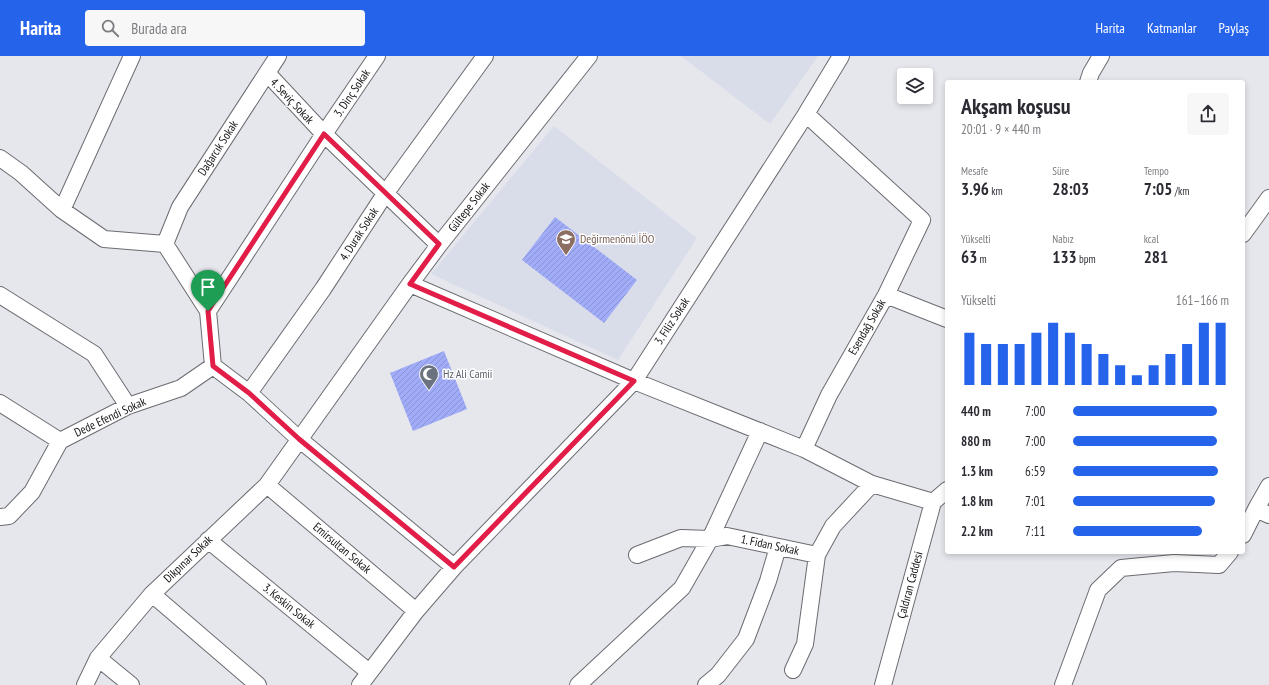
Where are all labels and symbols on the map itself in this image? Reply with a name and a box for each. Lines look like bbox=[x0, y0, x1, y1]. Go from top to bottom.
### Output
street label: 3. Dinç Sokak bbox=[330, 66, 373, 119]
street label: 4. Seviç Sokak bbox=[267, 75, 318, 127]
street label: Dağarcık Sokak bbox=[194, 117, 241, 178]
street label: Gültepe Sokak bbox=[444, 178, 493, 235]
street label: 4. Durak Sokak bbox=[336, 204, 381, 263]
school or university icon: Değirmenönü İÖO bbox=[555, 228, 577, 256]
place label: Değirmenönü İÖO bbox=[580, 231, 655, 246]
pin bbox=[191, 270, 225, 311]
street label: 3. Filiz Sokak bbox=[651, 294, 693, 347]
street label: Esendağ Sokak bbox=[845, 296, 889, 357]
mosque icon: Hz Ali Camii bbox=[418, 363, 440, 391]
place label: Hz Ali Camii bbox=[443, 366, 492, 381]
street label: Dede Efendi Sokak bbox=[72, 393, 148, 440]
street label: Emirsultan Sokak bbox=[310, 519, 375, 576]
street label: 1. Fidan Sokak bbox=[740, 531, 801, 558]
street label: Dikpınar Sokak bbox=[160, 532, 215, 585]
street label: Çaldıran Caddesi bbox=[893, 550, 926, 620]
street label: 3. Keskin Sokak bbox=[260, 580, 319, 632]

